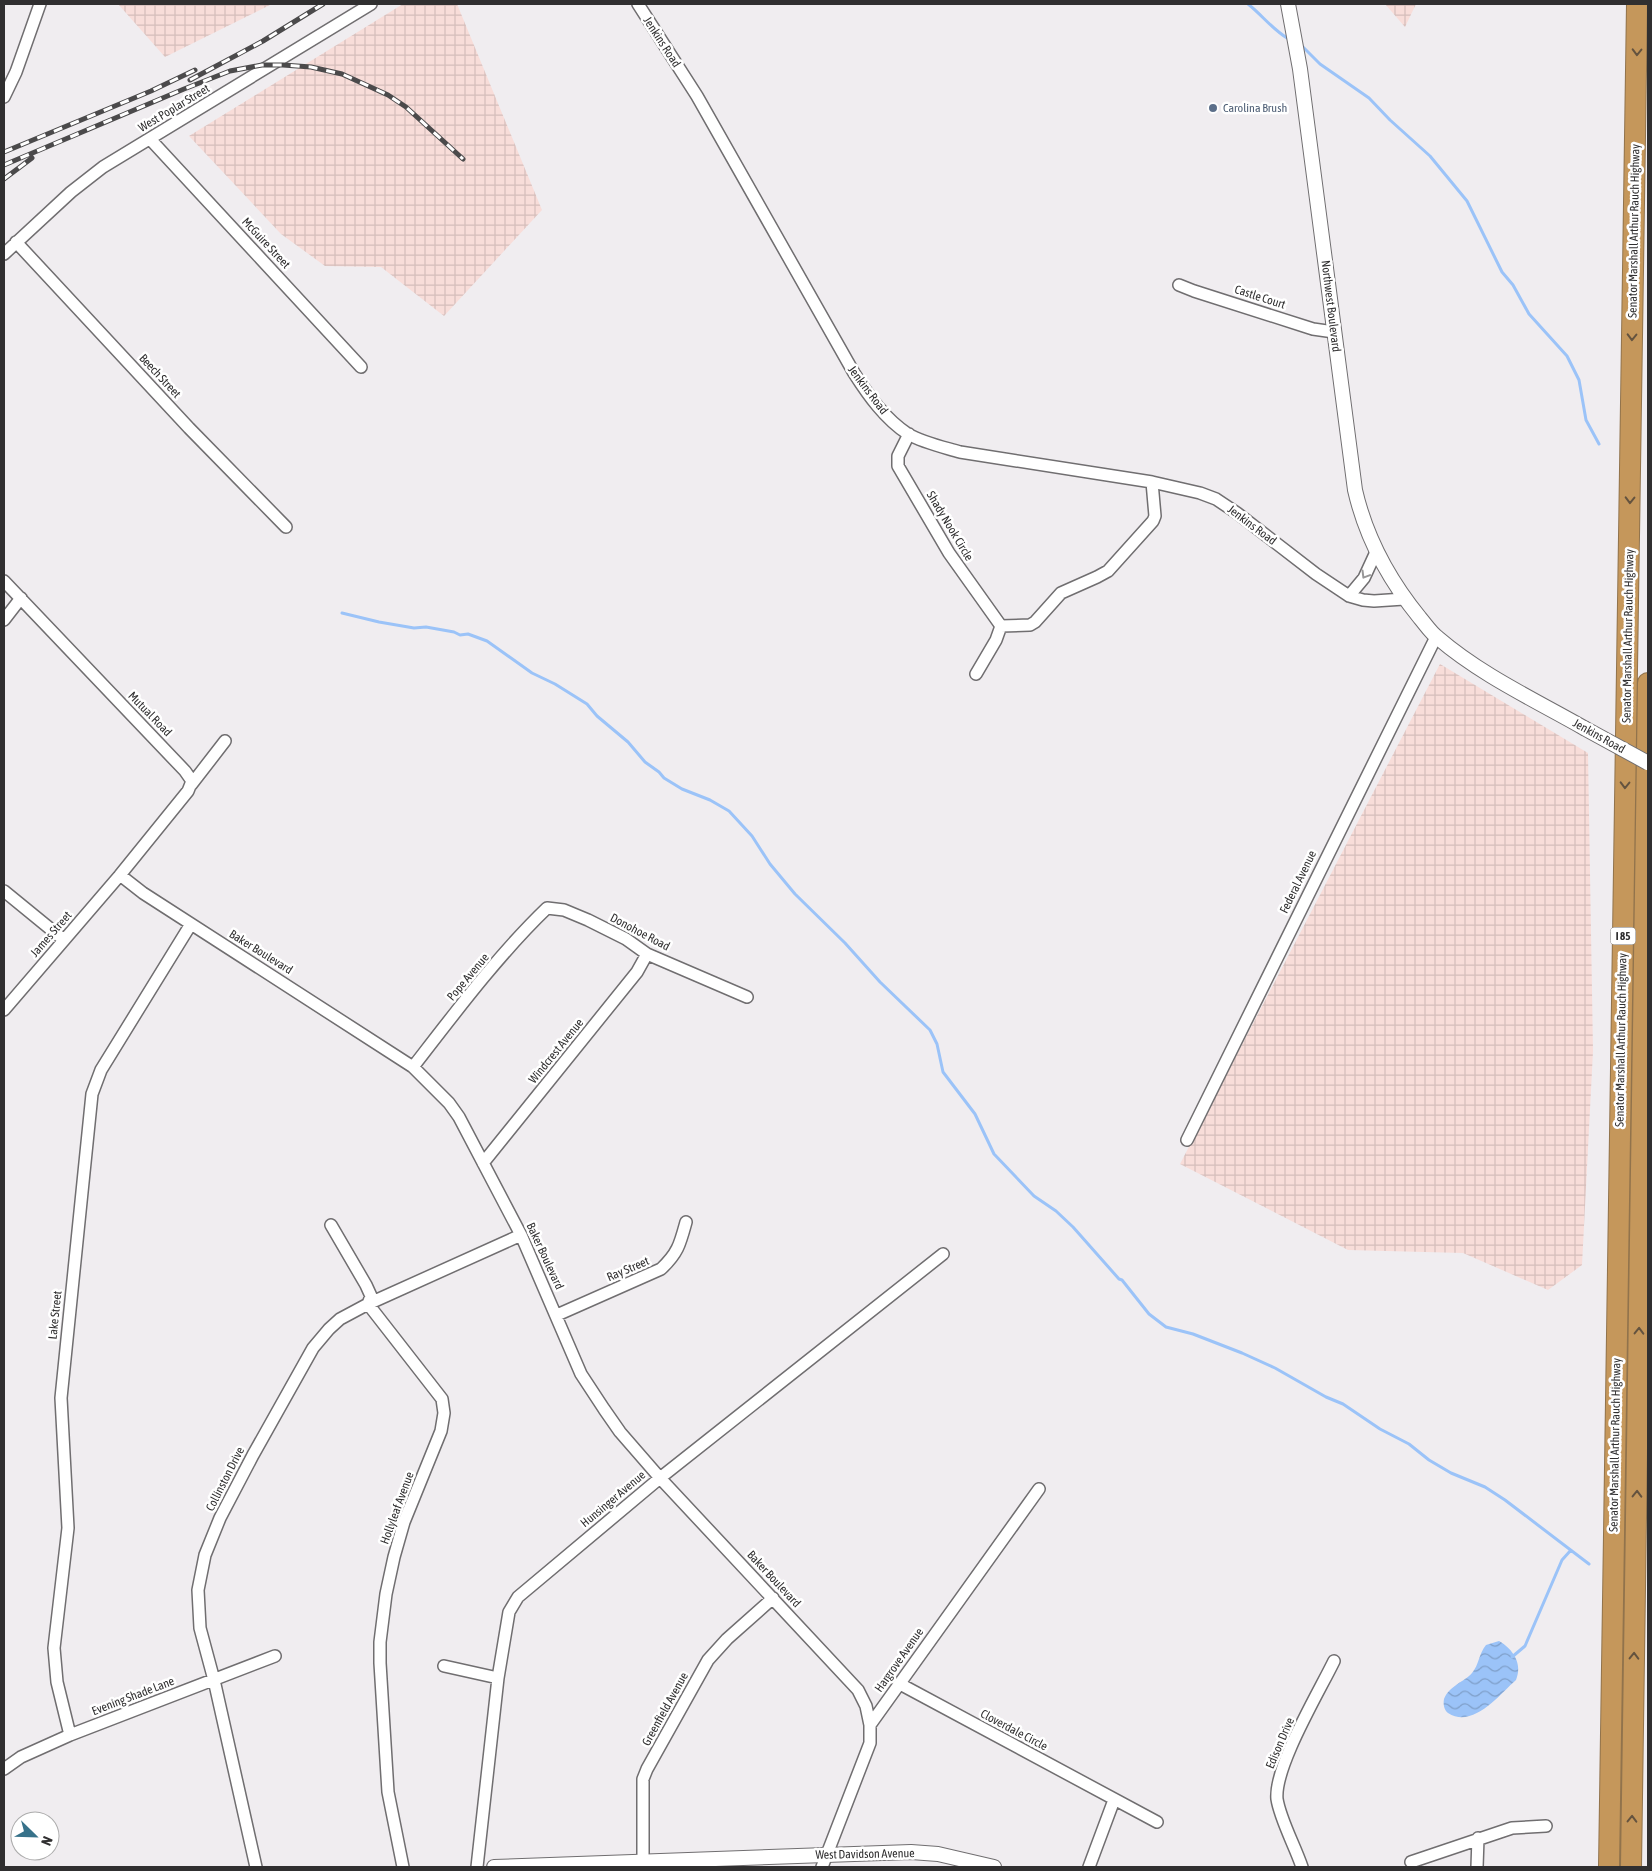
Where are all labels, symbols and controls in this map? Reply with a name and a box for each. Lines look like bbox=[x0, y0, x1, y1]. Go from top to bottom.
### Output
street label: Jenkins Road bbox=[640, 14, 684, 70]
one-way arrow bbox=[1632, 49, 1642, 57]
street label: West Poplar Street bbox=[136, 81, 213, 135]
place label: Carolina Brush bbox=[1223, 101, 1287, 115]
marker: Carolina Brush bbox=[1207, 102, 1219, 114]
street label: Senator Marshall Arthur Rauch Highway bbox=[1625, 144, 1643, 318]
street label: McGuire Street bbox=[239, 215, 293, 272]
street label: Northwest Boulevard bbox=[1318, 259, 1344, 353]
street label: Castle Court bbox=[1233, 282, 1288, 312]
one-way arrow bbox=[1627, 334, 1637, 342]
street label: Beech Street bbox=[136, 351, 184, 401]
street label: Jenkins Road bbox=[845, 363, 891, 417]
street label: Shady Nook Circle bbox=[924, 489, 976, 563]
one-way arrow bbox=[1625, 496, 1635, 504]
street label: Jenkins Road bbox=[1225, 502, 1279, 548]
street label: Senator Marshall Arthur Rauch Highway bbox=[1619, 549, 1637, 723]
one-way arrow bbox=[1361, 569, 1371, 578]
street label: Mutual Road bbox=[125, 689, 175, 739]
street label: Jenkins Road bbox=[1571, 716, 1627, 756]
one-way arrow bbox=[1620, 781, 1631, 789]
street label: Federal Avenue bbox=[1277, 848, 1319, 916]
street label: James Street bbox=[27, 908, 75, 960]
street label: Donohoe Road bbox=[608, 910, 672, 954]
street label: Baker Boulevard bbox=[227, 927, 295, 977]
road number: I 85 bbox=[1610, 928, 1636, 944]
street label: Pope Avenue bbox=[444, 951, 492, 1003]
street label: Senator Marshall Arthur Rauch Highway bbox=[1612, 953, 1630, 1127]
street label: Windcrest Avenue bbox=[526, 1016, 586, 1086]
street label: Baker Boulevard bbox=[523, 1220, 567, 1292]
street label: Ray Street bbox=[605, 1254, 652, 1284]
street label: Lake Street bbox=[45, 1290, 65, 1340]
one-way arrow bbox=[1634, 1327, 1644, 1334]
street label: Senator Marshall Arthur Rauch Highway bbox=[1606, 1358, 1624, 1532]
street label: Collinston Drive bbox=[203, 1445, 247, 1513]
street label: Hunsinger Avenue bbox=[578, 1468, 648, 1530]
street label: Hollyleaf Avenue bbox=[377, 1470, 417, 1546]
one-way arrow bbox=[1631, 1489, 1642, 1497]
street label: Baker Boulevard bbox=[744, 1548, 804, 1610]
street label: Hargrove Avenue bbox=[872, 1625, 926, 1695]
one-way arrow bbox=[1629, 1652, 1639, 1660]
street label: Greenfield Avenue bbox=[639, 1670, 691, 1748]
street label: Evening Shade Lane bbox=[90, 1674, 176, 1718]
street label: Cloverdale Circle bbox=[978, 1706, 1050, 1754]
street label: Edison Drive bbox=[1263, 1715, 1297, 1771]
north arrow bbox=[10, 1811, 60, 1861]
one-way arrow bbox=[1627, 1814, 1637, 1822]
text: N bbox=[38, 1834, 56, 1848]
street label: West Davidson Avenue bbox=[815, 1846, 915, 1862]

